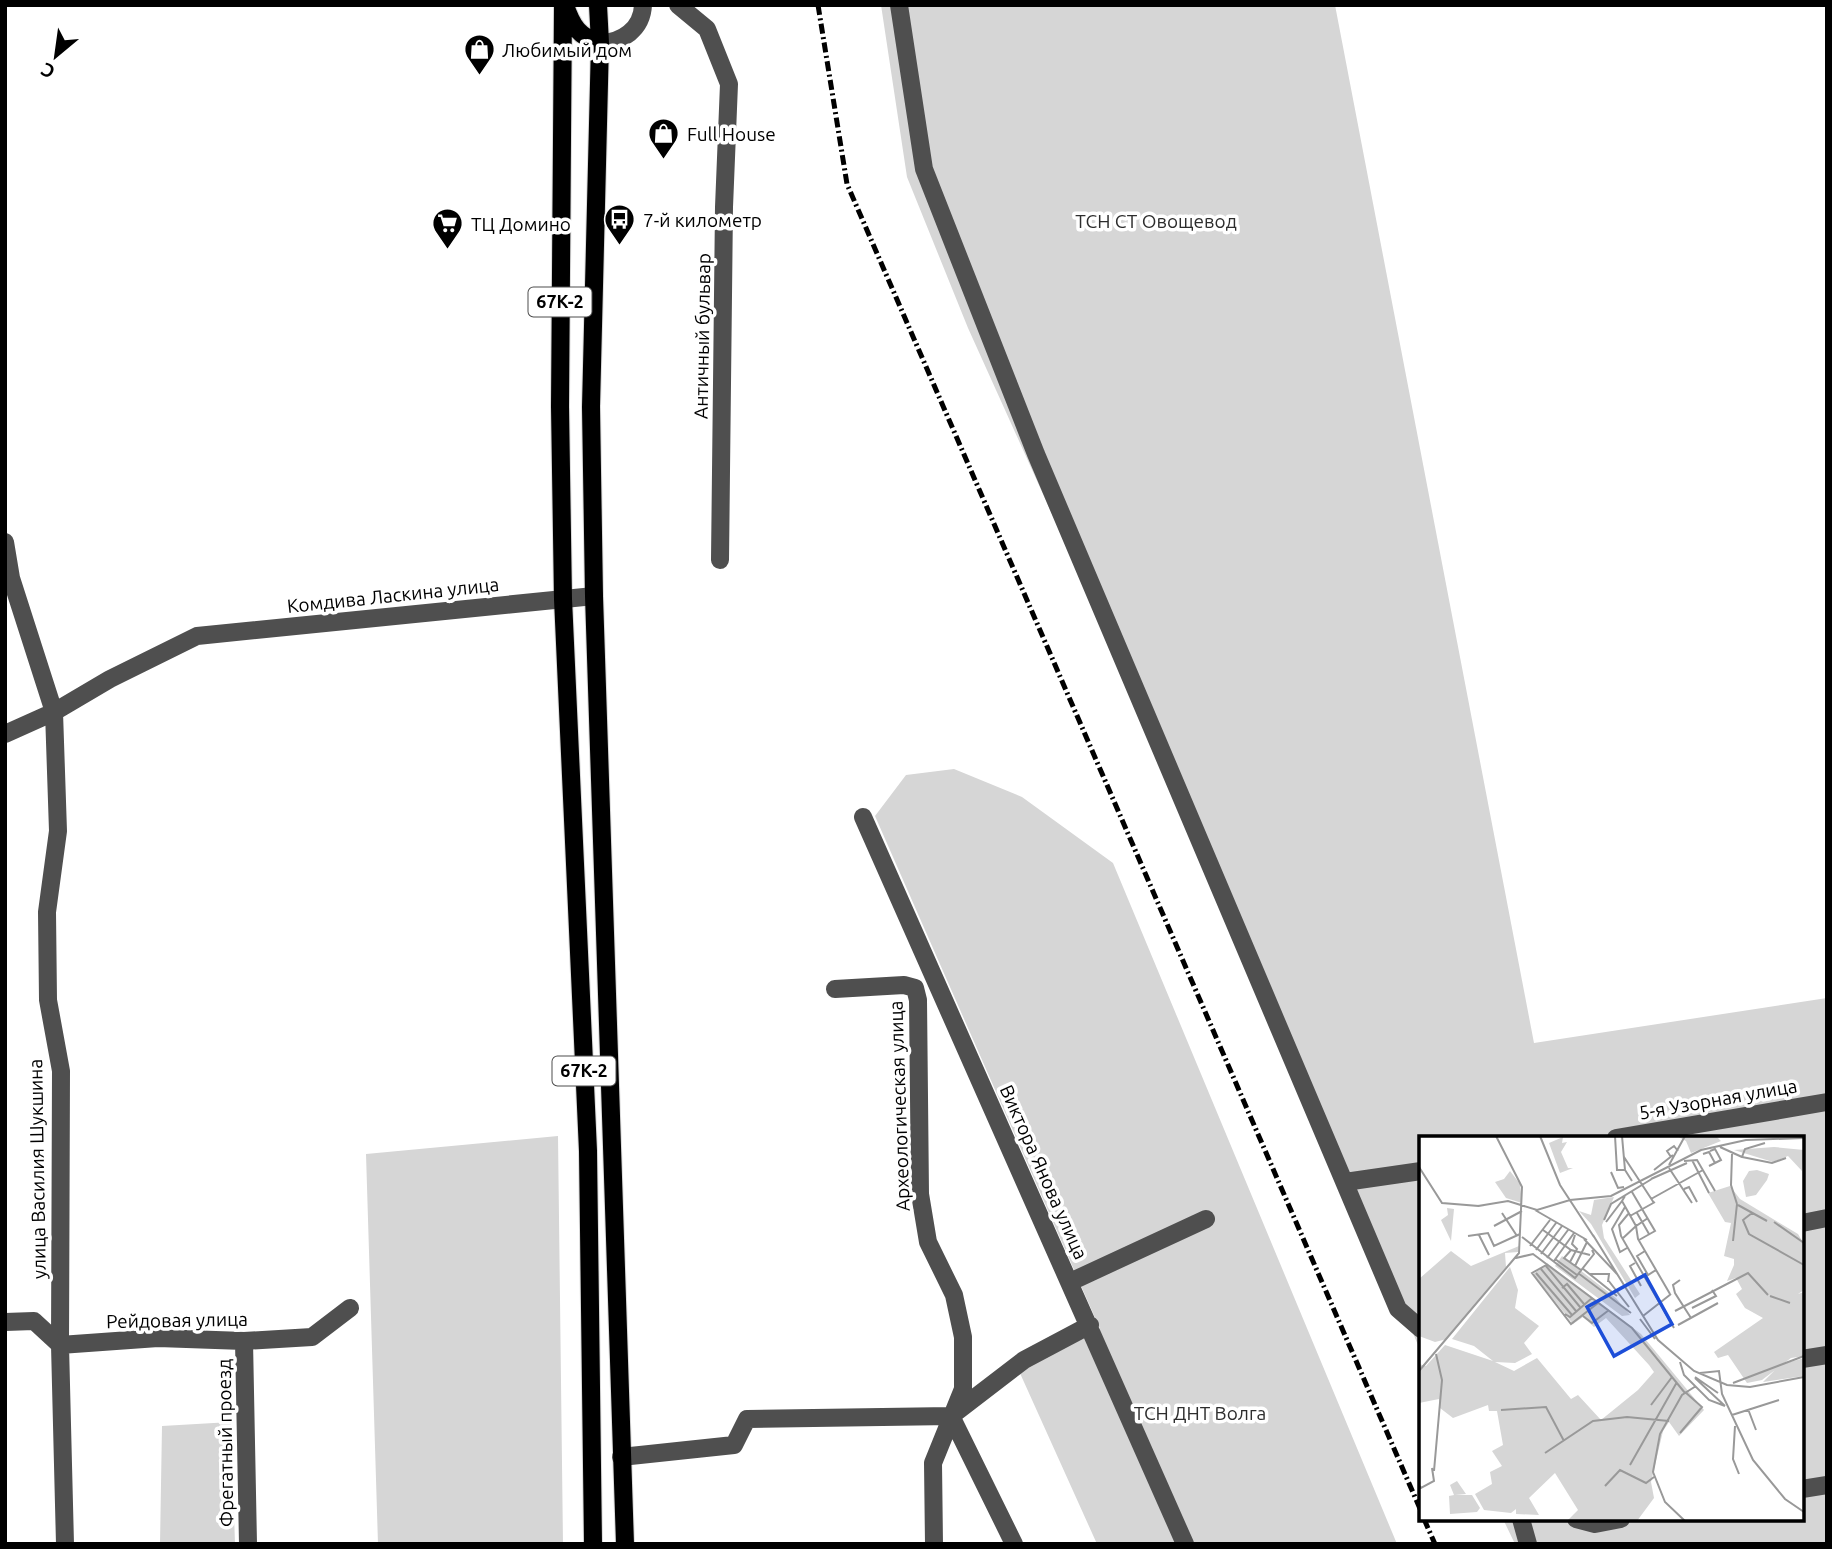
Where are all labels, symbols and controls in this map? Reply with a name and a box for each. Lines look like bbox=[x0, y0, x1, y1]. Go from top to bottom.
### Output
north arrow bbox=[21, 21, 91, 91]
shop icon: Любимый дом bbox=[462, 33, 496, 77]
place label: Любимый дом bbox=[502, 39, 632, 61]
text: С bbox=[37, 58, 58, 83]
shop icon: Full House bbox=[647, 117, 681, 161]
place label: Full House bbox=[687, 123, 776, 145]
bus stop icon: 7-й километр bbox=[603, 203, 637, 247]
supermarket icon: ТЦ Домино bbox=[431, 207, 465, 251]
place label: 7-й километр bbox=[643, 209, 762, 231]
park label: ТСН СТ Овощевод bbox=[1075, 210, 1237, 232]
place label: ТЦ Домино bbox=[471, 213, 571, 235]
street label: Античный бульвар bbox=[690, 253, 714, 419]
road number: 67К-2 bbox=[528, 288, 592, 316]
street label: Комдива Ласкина улица bbox=[286, 573, 500, 617]
street label: Археологическая улица bbox=[884, 1000, 914, 1212]
road number: 67К-2 bbox=[552, 1056, 616, 1086]
street label: улица Василия Шукшина bbox=[24, 1059, 50, 1279]
street label: 5-я Узорная улица bbox=[1637, 1074, 1799, 1124]
street label: Виктора Янова улица bbox=[996, 1081, 1092, 1263]
inset map bbox=[1419, 1136, 1804, 1521]
street label: Рейдовая улица bbox=[106, 1308, 248, 1332]
street label: Фрегатный проезд bbox=[213, 1359, 237, 1527]
park label: ТСН ДНТ Волга bbox=[1134, 1402, 1266, 1424]

